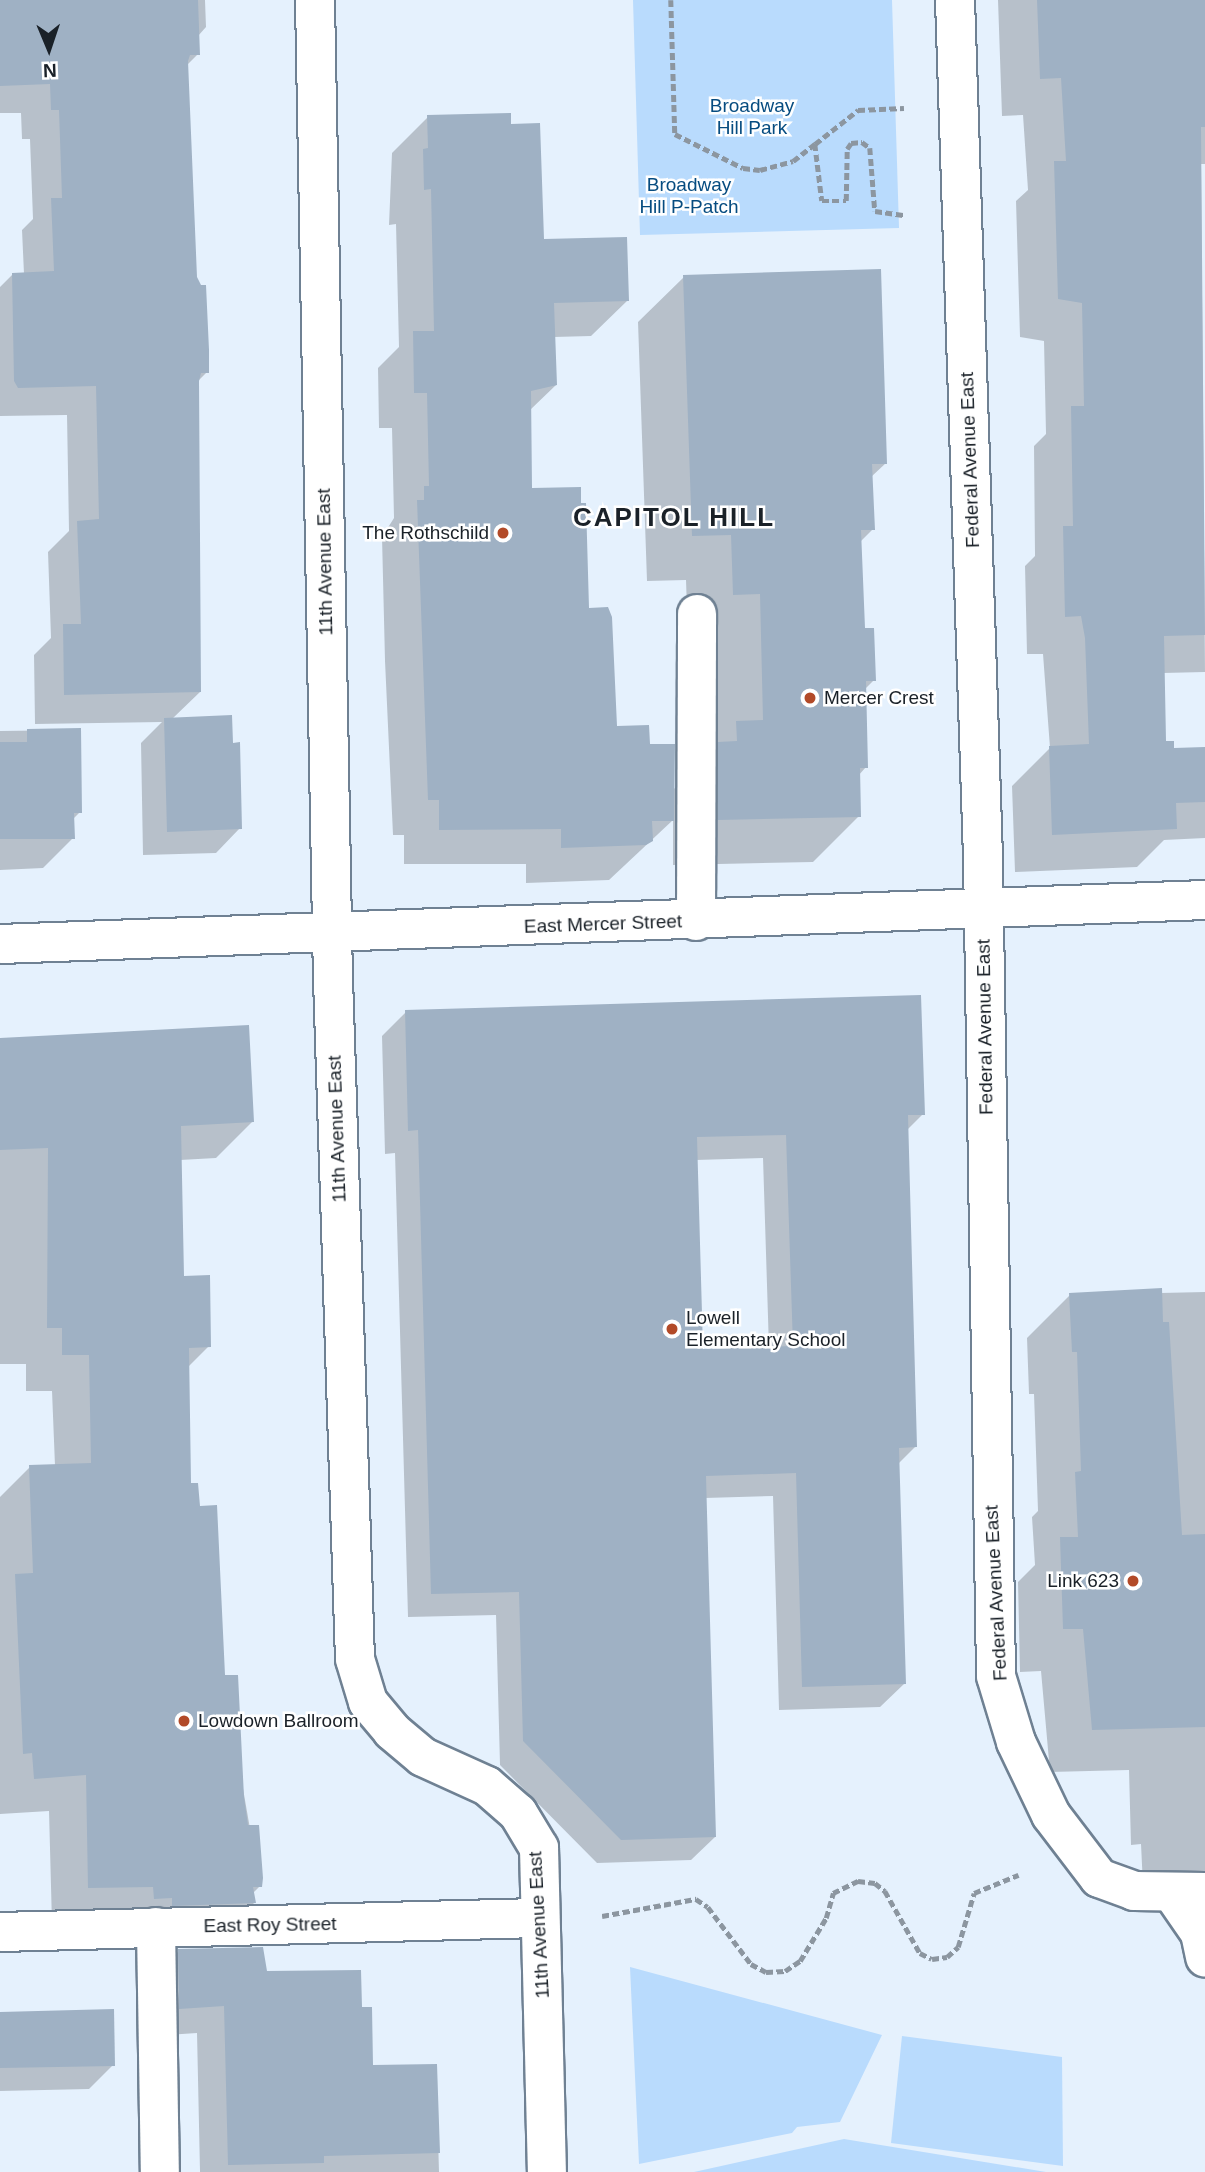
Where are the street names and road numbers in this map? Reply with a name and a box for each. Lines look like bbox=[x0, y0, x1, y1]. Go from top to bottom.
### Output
street label: Federal Avenue East bbox=[956, 371, 984, 549]
street label: 11th Avenue East bbox=[312, 488, 338, 636]
street label: East Mercer Street bbox=[523, 910, 683, 938]
street label: Federal Avenue East bbox=[972, 938, 998, 1116]
street label: 11th Avenue East bbox=[323, 1055, 351, 1203]
street label: Federal Avenue East bbox=[980, 1504, 1012, 1682]
street label: 11th Avenue East bbox=[524, 1850, 554, 2000]
street label: East Roy Street bbox=[203, 1912, 337, 1938]

